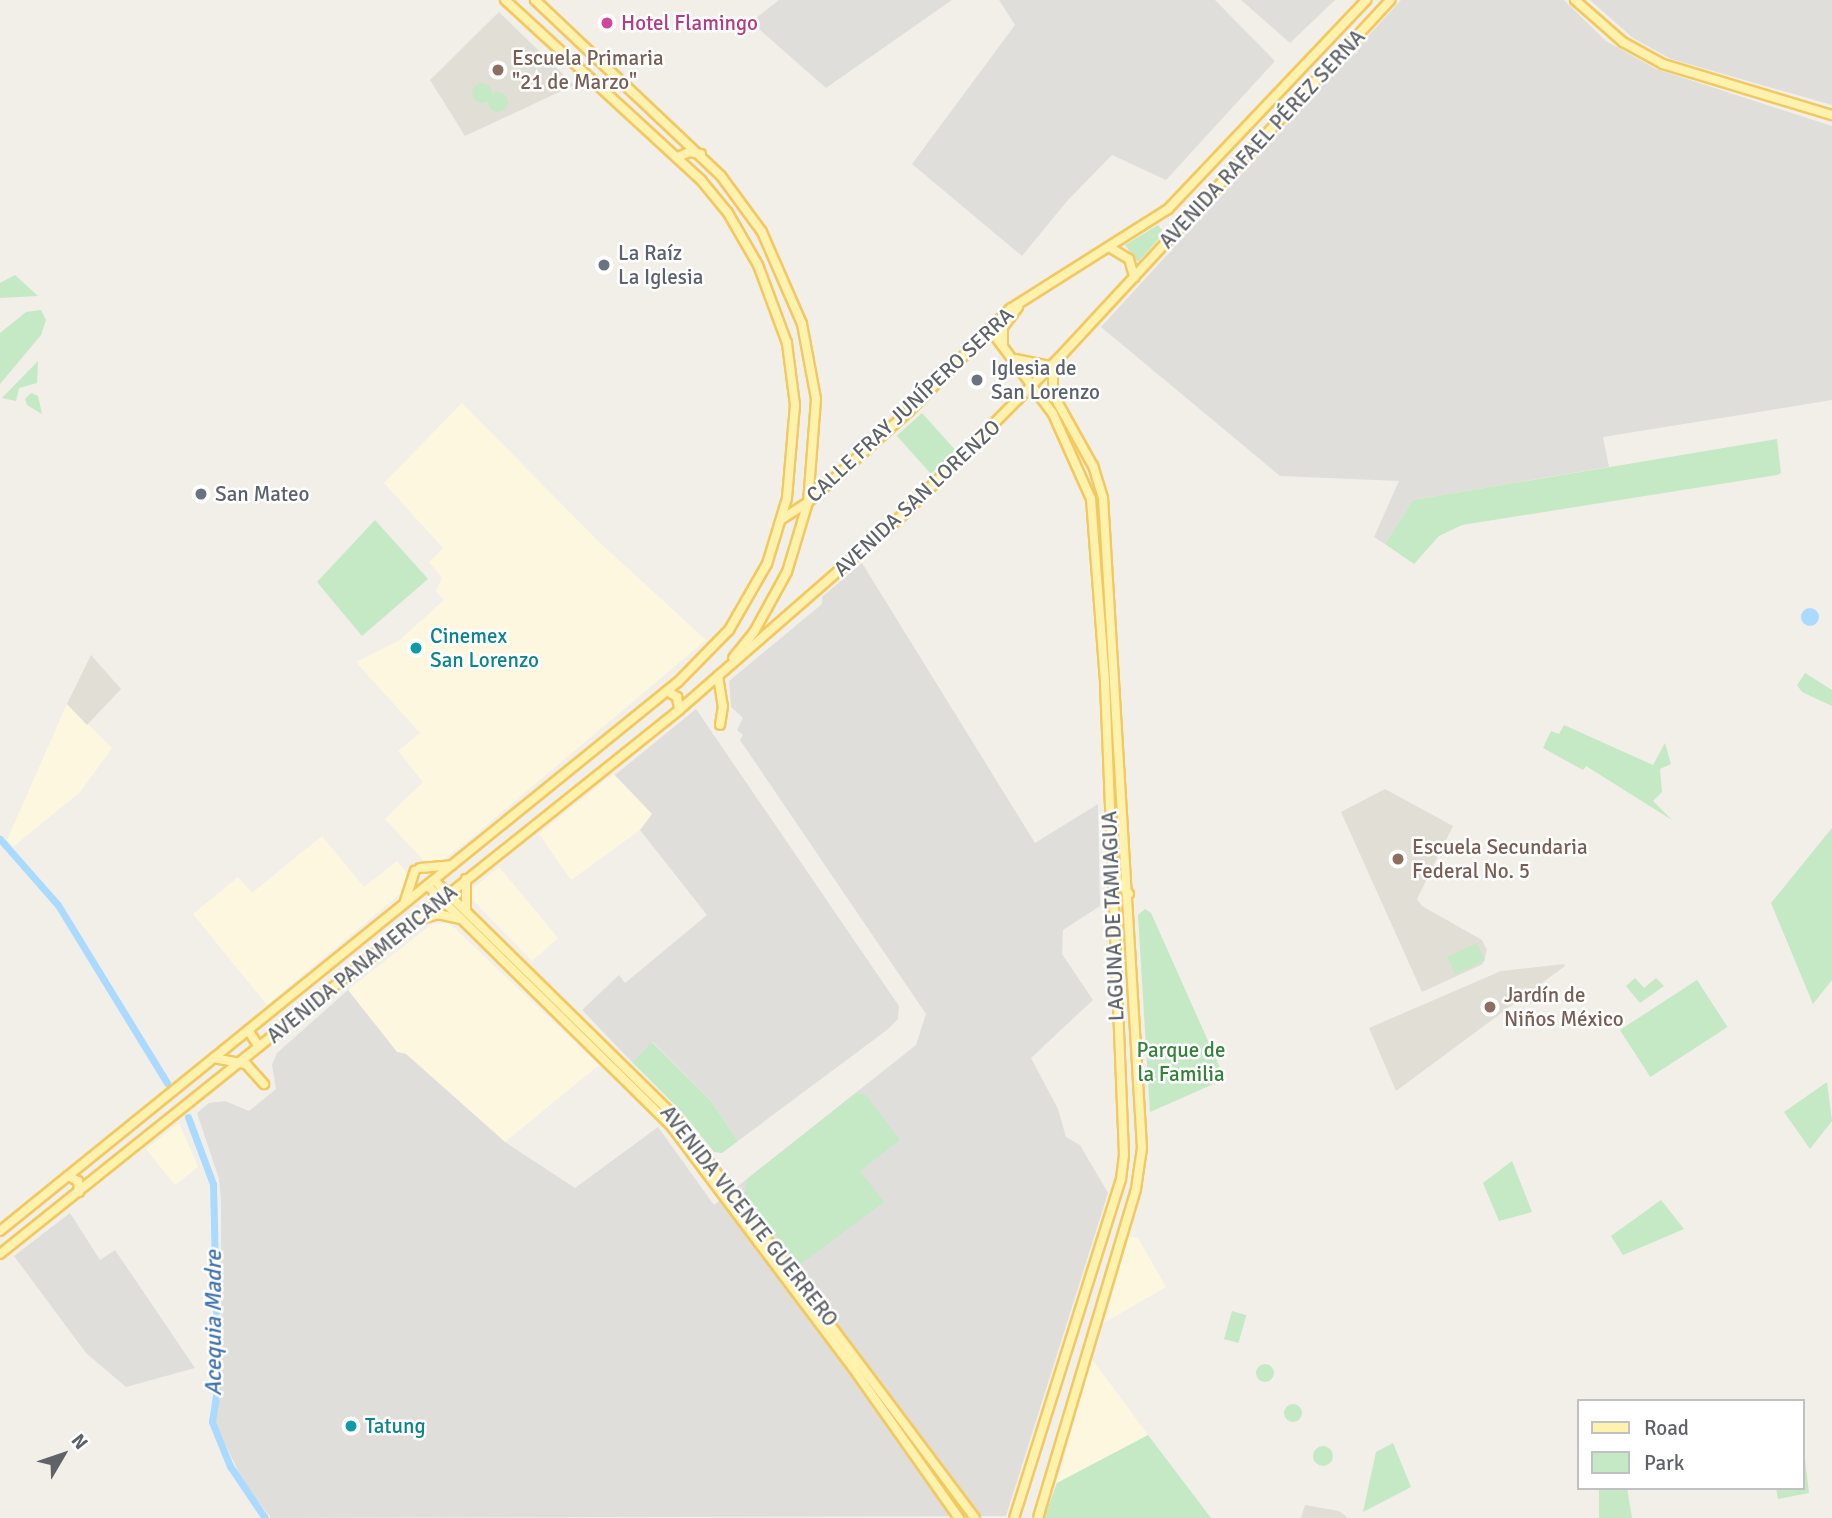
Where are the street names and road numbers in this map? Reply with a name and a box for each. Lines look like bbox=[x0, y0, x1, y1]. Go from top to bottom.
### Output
street label: AVENIDA RAFAEL PÉREZ SERNA bbox=[1154, 24, 1370, 254]
street label: CALLE FRAY JUNÍPERO SERRA bbox=[801, 302, 1019, 508]
street label: AVENIDA SAN LORENZO bbox=[829, 414, 1005, 582]
street label: LAGUNA DE TAMIAGUA bbox=[1097, 810, 1129, 1022]
street label: AVENIDA PANAMERICANA bbox=[262, 879, 462, 1049]
street label: AVENIDA VICENTE GUERRERO bbox=[655, 1100, 843, 1332]

